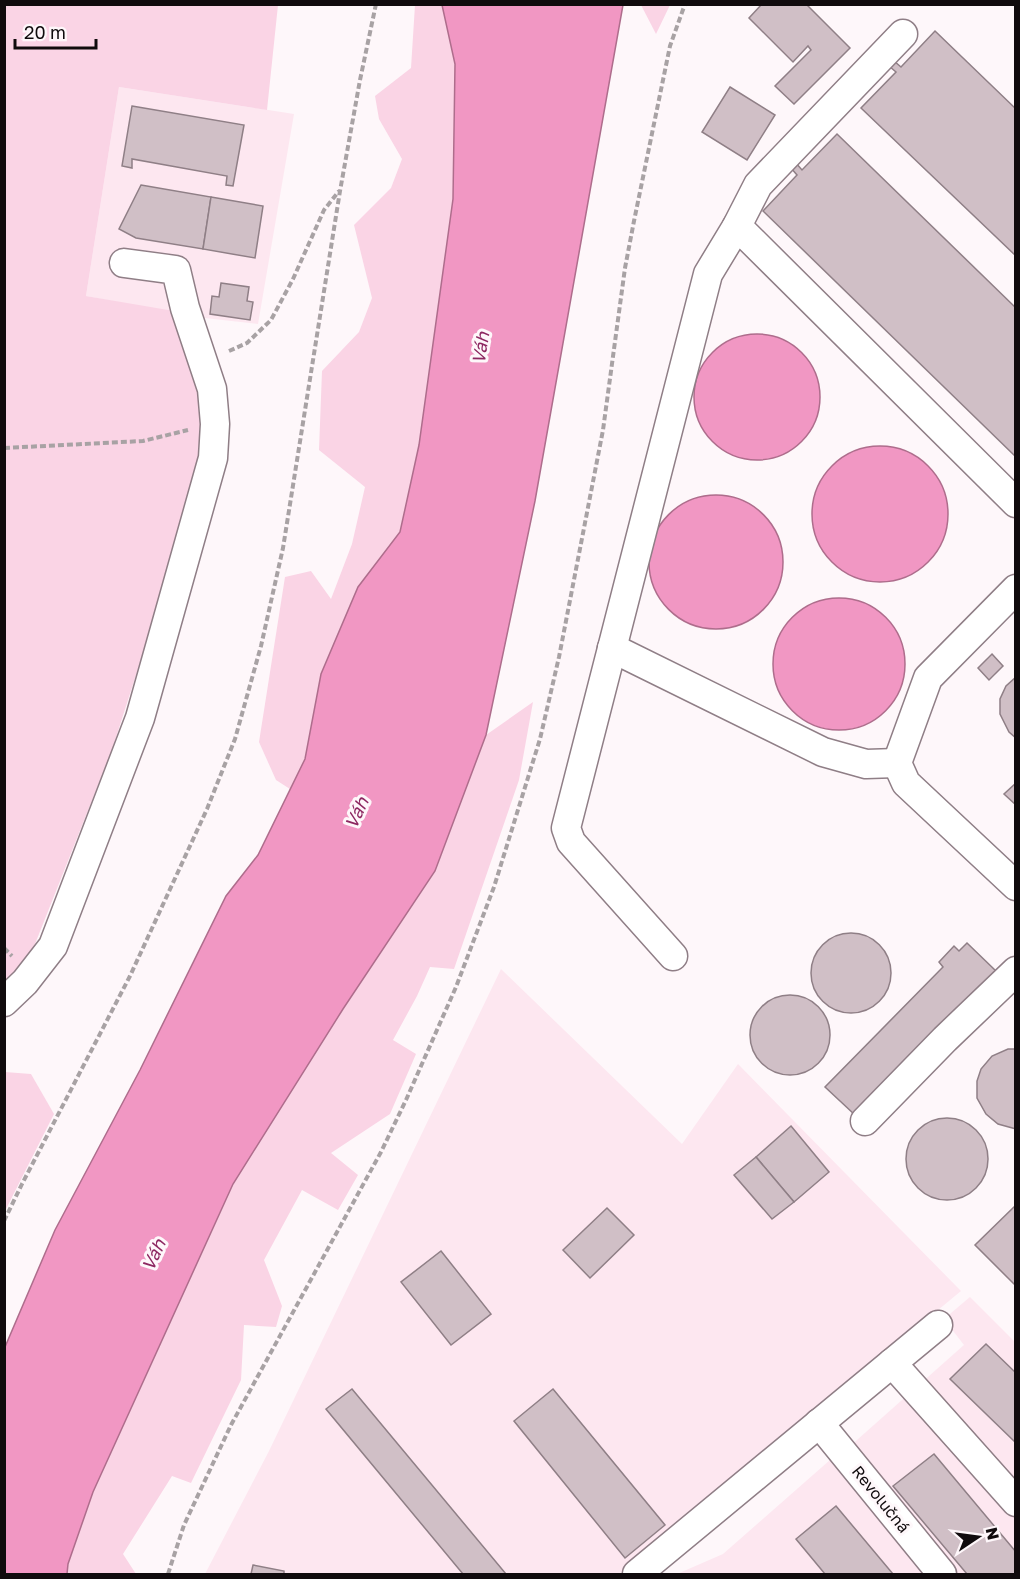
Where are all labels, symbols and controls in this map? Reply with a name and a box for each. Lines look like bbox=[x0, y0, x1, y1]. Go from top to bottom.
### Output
scale bar bbox=[15, 12, 96, 50]
text: 20 m bbox=[24, 21, 66, 43]
water label: Váh bbox=[467, 329, 494, 365]
water label: Váh bbox=[339, 792, 373, 832]
water label: Váh bbox=[136, 1234, 170, 1274]
street label: Revolučná bbox=[848, 1461, 914, 1537]
north arrow bbox=[948, 1507, 1008, 1567]
text: N bbox=[982, 1525, 1004, 1542]

